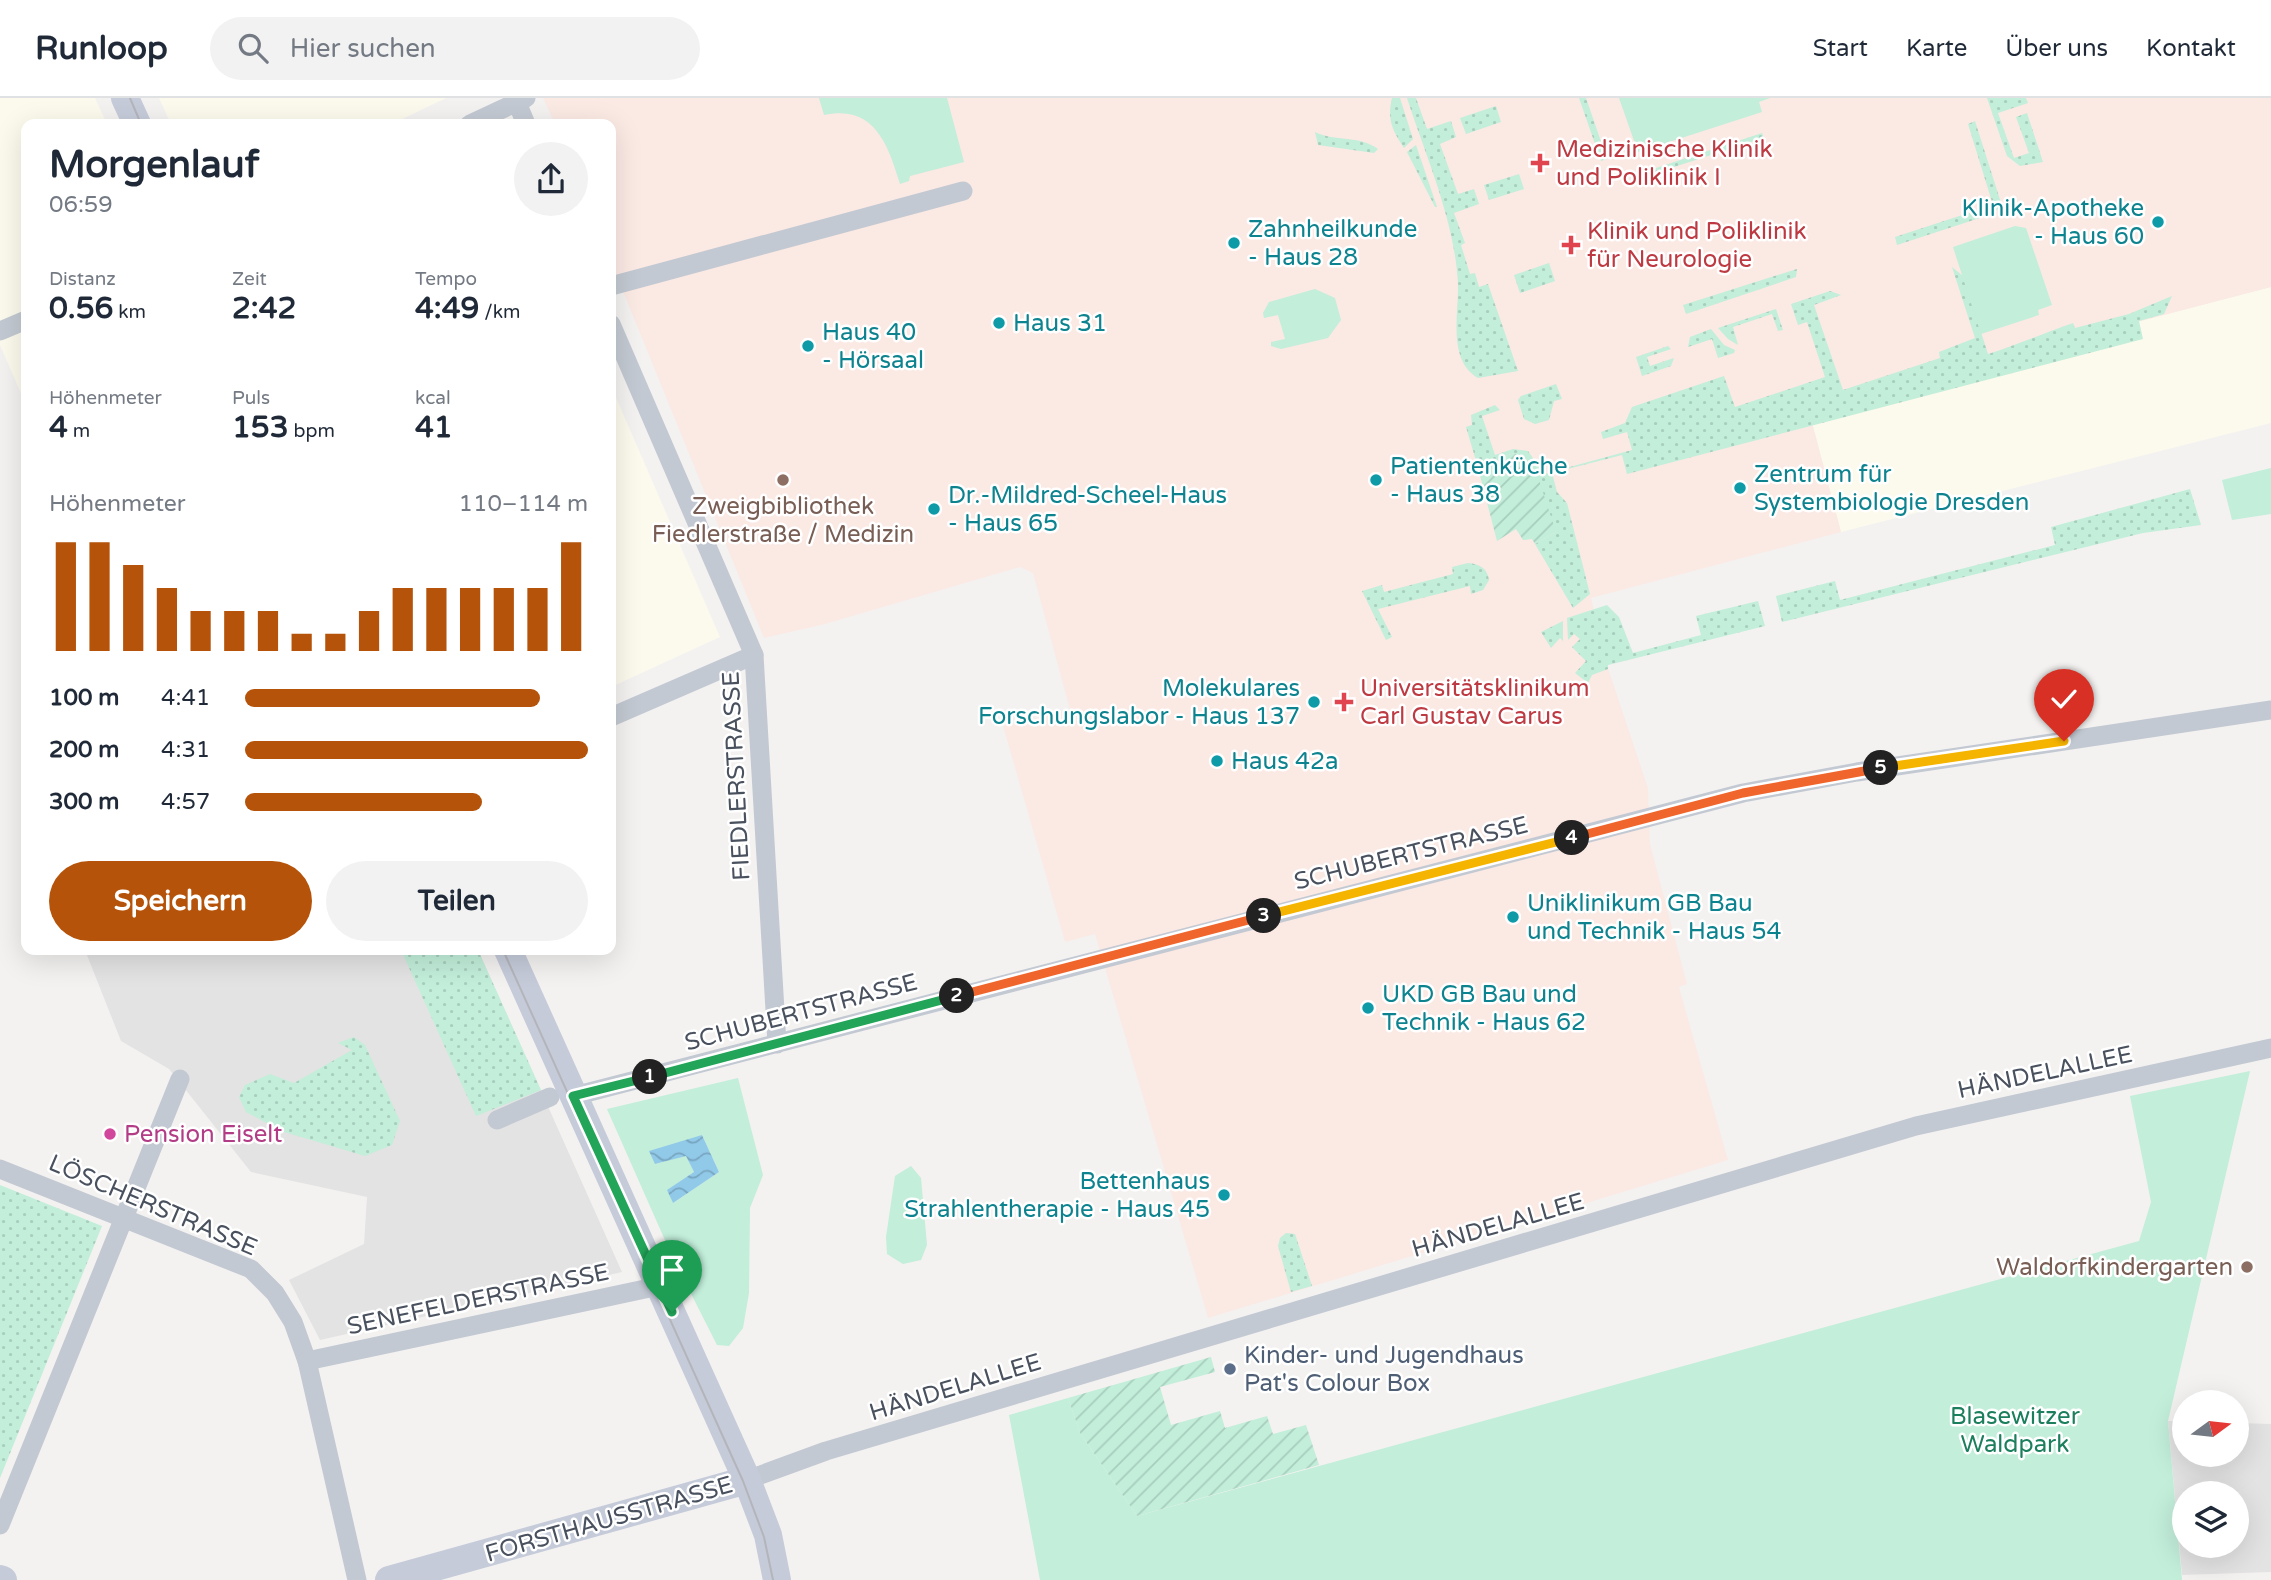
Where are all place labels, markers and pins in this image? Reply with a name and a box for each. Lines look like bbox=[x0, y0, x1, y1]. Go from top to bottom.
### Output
place label: Medizinische Klinik und Poliklinik I bbox=[1556, 135, 1773, 192]
marker: Medizinische Klinik und Poliklinik I bbox=[1530, 153, 1550, 173]
place label: Klinik-Apotheke - Haus 60 bbox=[1962, 194, 2144, 251]
marker: Klinik-Apotheke - Haus 60 bbox=[2150, 214, 2166, 230]
place label: Zahnheilkunde - Haus 28 bbox=[1248, 215, 1417, 272]
place label: Klinik und Poliklinik für Neurologie bbox=[1587, 217, 1807, 274]
marker: Zahnheilkunde - Haus 28 bbox=[1226, 235, 1242, 251]
marker: Klinik und Poliklinik für Neurologie bbox=[1561, 235, 1581, 255]
place label: Haus 31 bbox=[1013, 309, 1107, 338]
marker: Haus 31 bbox=[991, 315, 1007, 331]
place label: Haus 40 - Hörsaal bbox=[822, 318, 924, 375]
marker: Haus 40 - Hörsaal bbox=[800, 338, 816, 354]
place label: Patientenküche - Haus 38 bbox=[1390, 452, 1568, 509]
place label: Zentrum für Systembiologie Dresden bbox=[1754, 460, 2029, 517]
marker: Zweigbibliothek Fiedlerstraße / Medizin bbox=[775, 472, 791, 488]
marker: Patientenküche - Haus 38 bbox=[1368, 472, 1384, 488]
marker: Zentrum für Systembiologie Dresden bbox=[1732, 480, 1748, 496]
place label: Dr.-Mildred-Scheel-Haus - Haus 65 bbox=[948, 481, 1227, 538]
place label: Zweigbibliothek Fiedlerstraße / Medizin bbox=[652, 492, 914, 549]
marker: Dr.-Mildred-Scheel-Haus - Haus 65 bbox=[926, 501, 942, 517]
pin bbox=[2034, 669, 2094, 741]
place label: Molekulares Forschungslabor - Haus 137 bbox=[978, 674, 1300, 731]
place label: Universitätsklinikum Carl Gustav Carus bbox=[1360, 674, 1590, 731]
marker: Universitätsklinikum Carl Gustav Carus bbox=[1334, 692, 1354, 712]
marker: Molekulares Forschungslabor - Haus 137 bbox=[1306, 694, 1322, 710]
place label: Haus 42a bbox=[1231, 747, 1339, 776]
pin: 5 bbox=[1864, 750, 1898, 786]
marker: Haus 42a bbox=[1209, 753, 1225, 769]
pin: 4 bbox=[1554, 820, 1590, 856]
place label: Uniklinikum GB Bau und Technik - Haus 54 bbox=[1527, 889, 1782, 946]
pin: 3 bbox=[1246, 898, 1282, 934]
marker: Uniklinikum GB Bau und Technik - Haus 54 bbox=[1505, 909, 1521, 925]
pin: 2 bbox=[940, 978, 974, 1014]
place label: UKD GB Bau und Technik - Haus 62 bbox=[1382, 980, 1586, 1037]
marker: UKD GB Bau und Technik - Haus 62 bbox=[1360, 1000, 1376, 1016]
pin: 1 bbox=[632, 1060, 668, 1094]
place label: Pension Eiselt bbox=[124, 1120, 282, 1149]
marker: Pension Eiselt bbox=[102, 1126, 118, 1142]
place label: Bettenhaus Strahlentherapie - Haus 45 bbox=[904, 1167, 1210, 1224]
marker: Bettenhaus Strahlentherapie - Haus 45 bbox=[1216, 1187, 1232, 1203]
pin bbox=[642, 1240, 702, 1312]
place label: Waldorfkindergarten bbox=[1996, 1253, 2233, 1282]
marker: Waldorfkindergarten bbox=[2239, 1259, 2255, 1275]
place label: Kinder- und Jugendhaus Pat's Colour Box bbox=[1244, 1341, 1524, 1398]
marker: Kinder- und Jugendhaus Pat's Colour Box bbox=[1222, 1361, 1238, 1377]

